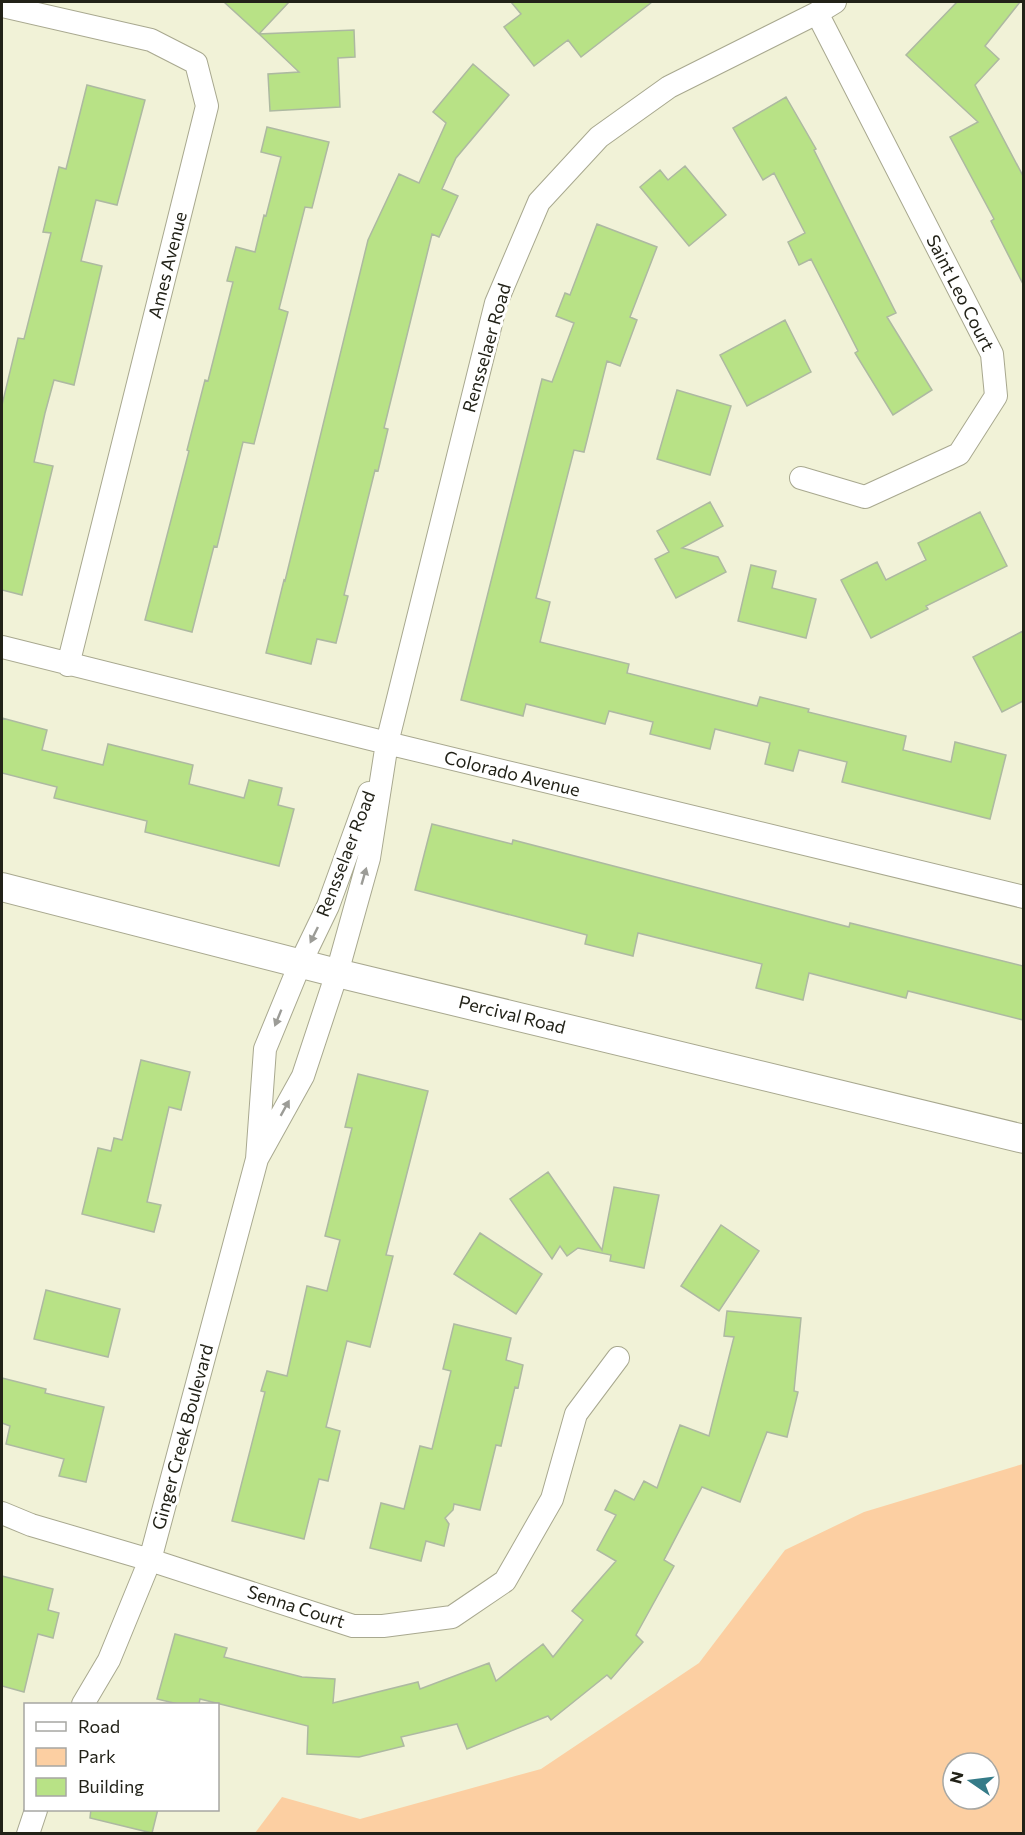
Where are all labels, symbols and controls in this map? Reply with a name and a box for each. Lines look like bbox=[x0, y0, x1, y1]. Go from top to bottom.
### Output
street label: Ames Avenue bbox=[143, 209, 191, 320]
street label: Saint Leo Court bbox=[922, 231, 1000, 354]
street label: Rensselaer Road bbox=[457, 281, 515, 415]
street label: Colorado Avenue bbox=[442, 745, 583, 801]
street label: Rensselaer Road bbox=[311, 787, 379, 920]
one-way arrow bbox=[360, 867, 370, 885]
one-way arrow bbox=[309, 927, 318, 944]
street label: Percival Road bbox=[456, 990, 568, 1038]
one-way arrow bbox=[273, 1009, 282, 1027]
one-way arrow bbox=[280, 1100, 291, 1116]
street label: Ginger Creek Boulevard bbox=[147, 1342, 217, 1532]
street label: Senna Court bbox=[245, 1580, 348, 1632]
legend bbox=[24, 1703, 219, 1811]
text: Road bbox=[78, 1715, 120, 1737]
text: Park bbox=[78, 1745, 116, 1767]
north arrow bbox=[941, 1751, 1001, 1811]
text: N bbox=[945, 1769, 967, 1785]
text: Building bbox=[78, 1775, 144, 1797]

